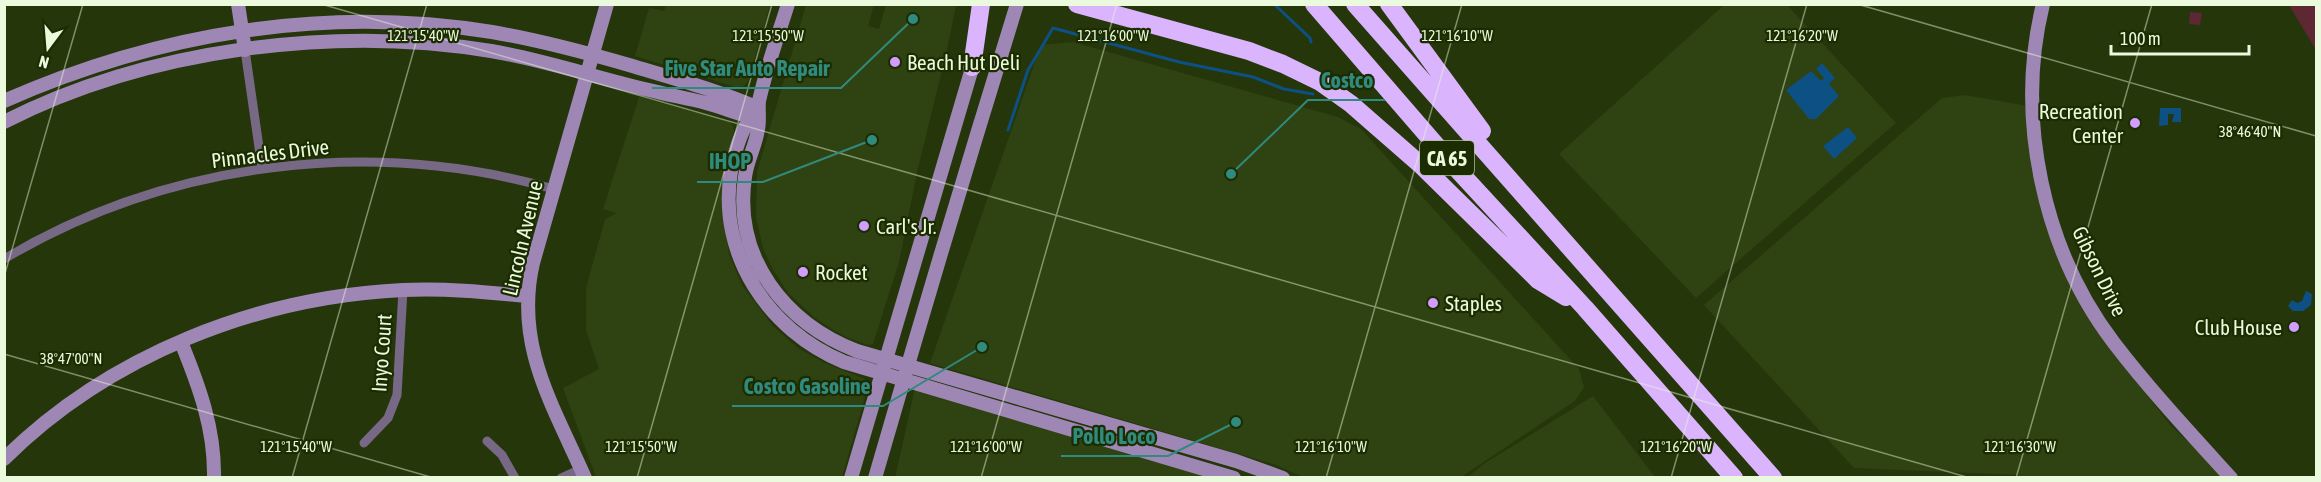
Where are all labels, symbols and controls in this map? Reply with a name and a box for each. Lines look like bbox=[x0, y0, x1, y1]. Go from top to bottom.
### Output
north arrow bbox=[18, 18, 78, 78]
scale bar bbox=[2111, 18, 2249, 56]
text: 121°15'40"W bbox=[387, 27, 459, 44]
text: 121°15'50"W bbox=[732, 27, 804, 44]
text: 121°16'00"W bbox=[1077, 27, 1149, 44]
text: 121°16'10"W bbox=[1421, 27, 1493, 44]
text: 121°16'20"W bbox=[1766, 27, 1838, 44]
text: 100 m bbox=[2120, 28, 2161, 49]
callout: Five Star Auto Repair bbox=[652, 48, 841, 88]
place label: Beach Hut Deli bbox=[907, 50, 1020, 74]
text: N bbox=[37, 52, 51, 72]
text: Five Star Auto Repair bbox=[664, 55, 830, 81]
marker: Beach Hut Deli bbox=[888, 55, 902, 69]
callout: Costco bbox=[1308, 60, 1385, 100]
text: Costco bbox=[1321, 67, 1373, 93]
place label: Recreation Center bbox=[2039, 99, 2124, 147]
marker: Recreation Center bbox=[2128, 116, 2142, 130]
text: 38°46'40"N bbox=[2219, 123, 2281, 140]
street label: Pinnacles Drive bbox=[210, 134, 330, 172]
road number: CA 65 bbox=[1420, 141, 1474, 175]
callout: IHOP bbox=[697, 142, 763, 182]
text: IHOP bbox=[709, 148, 751, 174]
street label: Lincoln Avenue bbox=[497, 178, 547, 298]
place label: Carl's Jr. bbox=[876, 214, 937, 238]
marker: Carl's Jr. bbox=[857, 219, 871, 233]
street label: Gibson Drive bbox=[2068, 222, 2132, 320]
place label: Rocket bbox=[815, 260, 868, 284]
marker: Rocket bbox=[796, 265, 810, 279]
place label: Staples bbox=[1445, 291, 1502, 315]
marker: Staples bbox=[1426, 296, 1440, 310]
street label: Inyo Court bbox=[366, 313, 396, 393]
place label: Club House bbox=[2195, 315, 2282, 339]
marker: Club House bbox=[2287, 320, 2301, 334]
text: 38°47'00"N bbox=[40, 350, 102, 367]
callout: Costco Gasoline bbox=[732, 366, 883, 406]
text: Costco Gasoline bbox=[743, 373, 871, 399]
callout: Pollo Loco bbox=[1061, 416, 1168, 456]
text: Pollo Loco bbox=[1072, 423, 1156, 449]
text: 121°15'40"W bbox=[260, 438, 332, 455]
text: 121°15'50"W bbox=[605, 438, 677, 455]
text: 121°16'00"W bbox=[950, 438, 1022, 455]
text: 121°16'10"W bbox=[1295, 438, 1367, 455]
text: 121°16'20"W bbox=[1640, 438, 1712, 455]
text: 121°16'30"W bbox=[1984, 438, 2056, 455]

